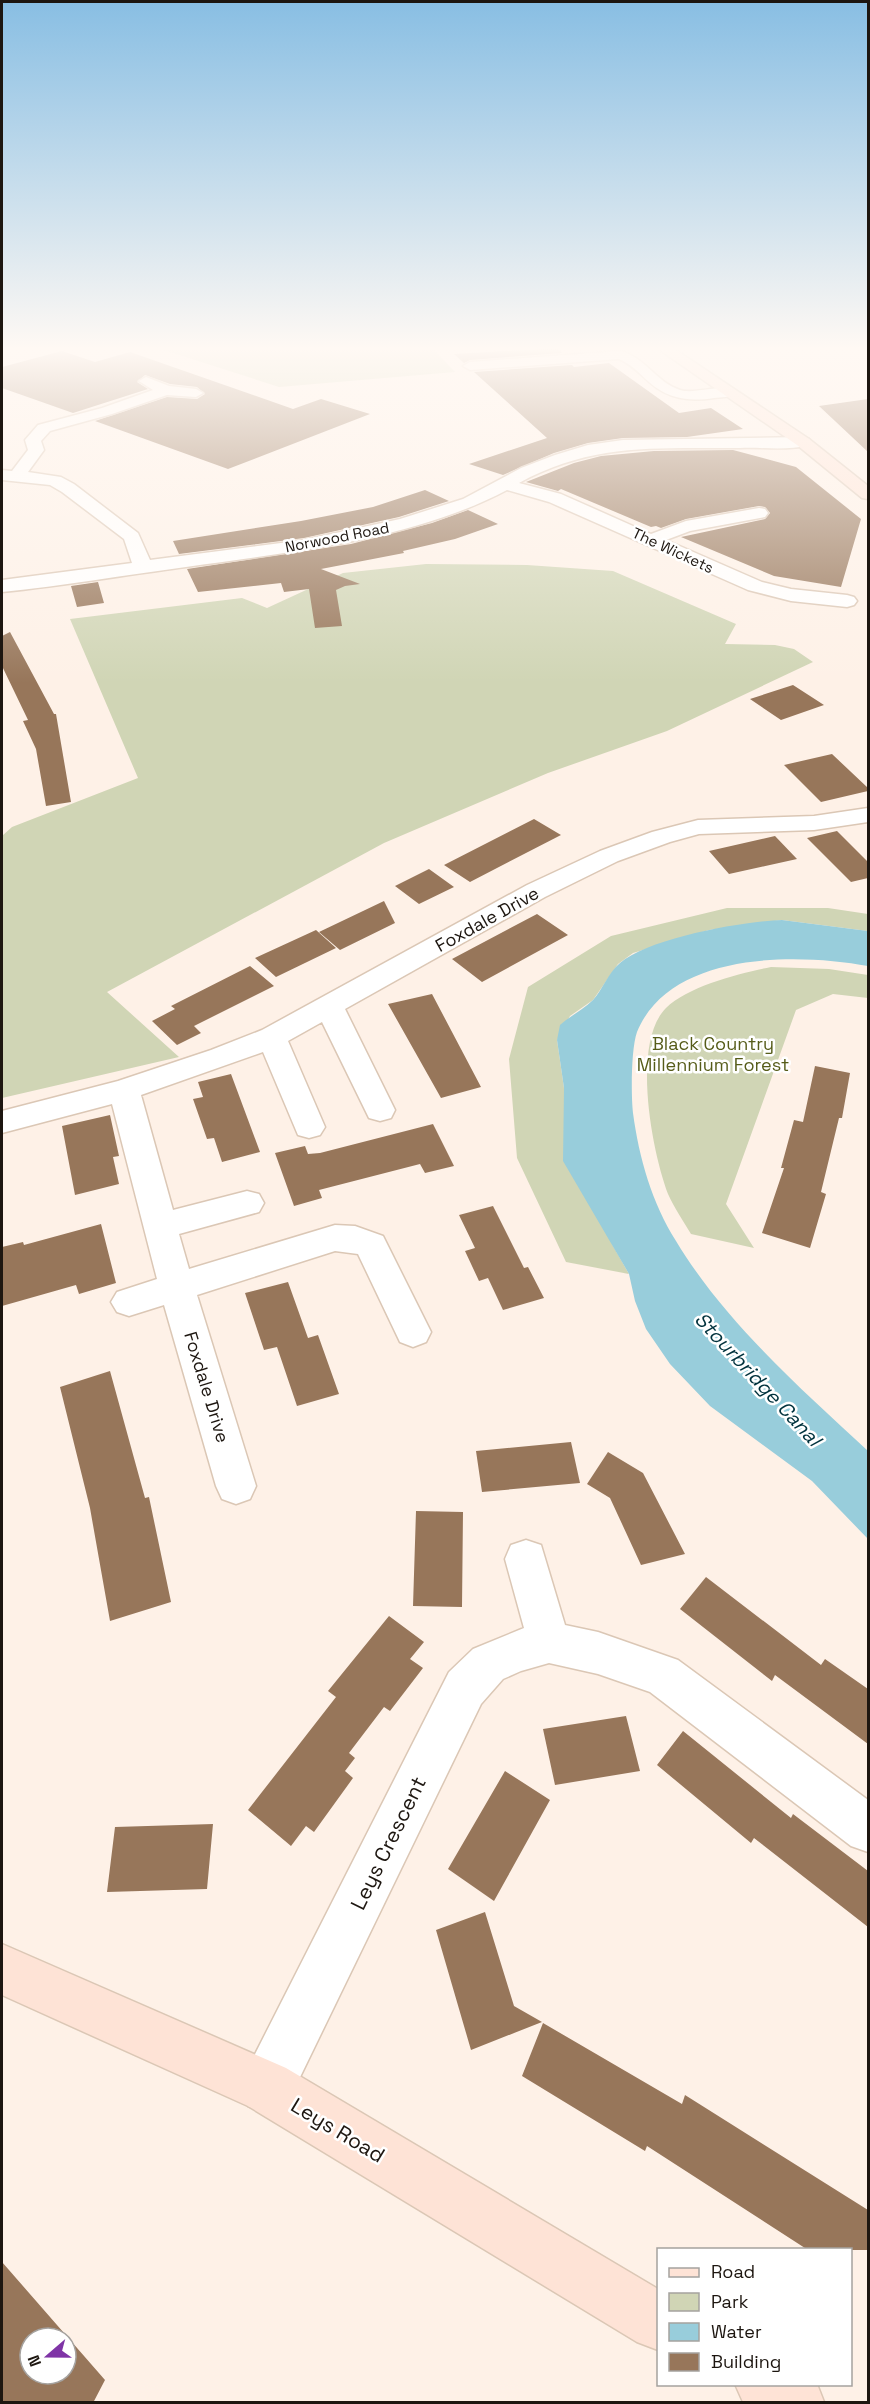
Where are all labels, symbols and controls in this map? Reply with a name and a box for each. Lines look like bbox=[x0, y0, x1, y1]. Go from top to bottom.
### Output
street label: Norwood Road bbox=[283, 518, 391, 556]
street label: The Wickets bbox=[629, 523, 717, 577]
street label: Foxdale Drive bbox=[431, 881, 543, 957]
park label: Black Country Millennium Forest bbox=[637, 1032, 789, 1076]
water label: Stourbridge Canal bbox=[689, 1306, 828, 1453]
street label: Foxdale Drive bbox=[179, 1329, 235, 1445]
street label: Leys Crescent bbox=[344, 1772, 432, 1914]
street label: Leys Road bbox=[286, 2091, 390, 2169]
legend bbox=[657, 2248, 852, 2386]
text: Road bbox=[711, 2260, 755, 2283]
text: Park bbox=[711, 2290, 749, 2313]
text: Water bbox=[711, 2320, 762, 2343]
north arrow bbox=[18, 2326, 78, 2386]
text: Building bbox=[711, 2350, 781, 2373]
text: N bbox=[23, 2352, 46, 2370]

